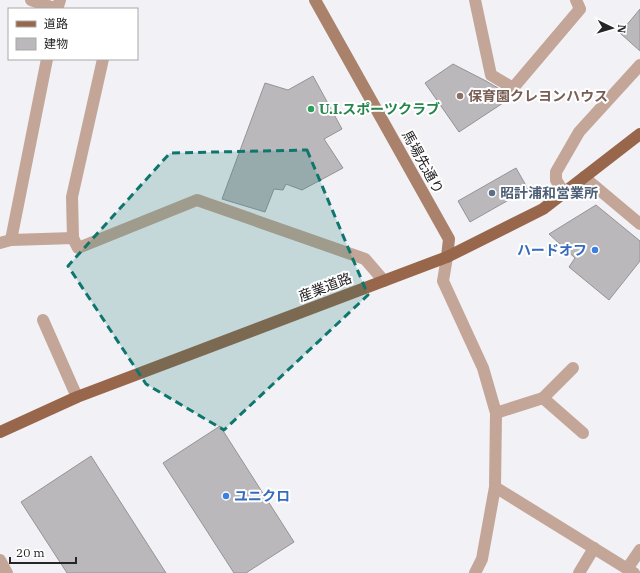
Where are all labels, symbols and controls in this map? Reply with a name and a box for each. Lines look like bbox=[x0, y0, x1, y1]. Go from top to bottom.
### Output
legend bbox=[8, 8, 138, 60]
north arrow bbox=[592, 8, 632, 48]
text: 道路 bbox=[44, 16, 68, 31]
text: N bbox=[615, 24, 629, 34]
text: 建物 bbox=[44, 36, 68, 51]
place label: 保育園クレヨンハウス bbox=[468, 87, 608, 105]
marker: 保育園クレヨンハウス bbox=[455, 91, 465, 101]
place label: U.I.スポーツクラブ bbox=[319, 100, 440, 118]
marker: U.I.スポーツクラブ bbox=[306, 104, 316, 114]
street label: 馬場先通り bbox=[398, 127, 448, 197]
place label: 昭計浦和営業所 bbox=[500, 184, 598, 202]
marker: 昭計浦和営業所 bbox=[487, 188, 497, 198]
place label: ハードオフ bbox=[517, 241, 587, 259]
marker: ハードオフ bbox=[590, 245, 600, 255]
street label: 産業道路 bbox=[296, 269, 354, 305]
place label: ユニクロ bbox=[234, 487, 290, 505]
marker: ユニクロ bbox=[221, 491, 231, 501]
scale bar bbox=[10, 539, 76, 565]
text: 20 m bbox=[16, 545, 45, 560]

